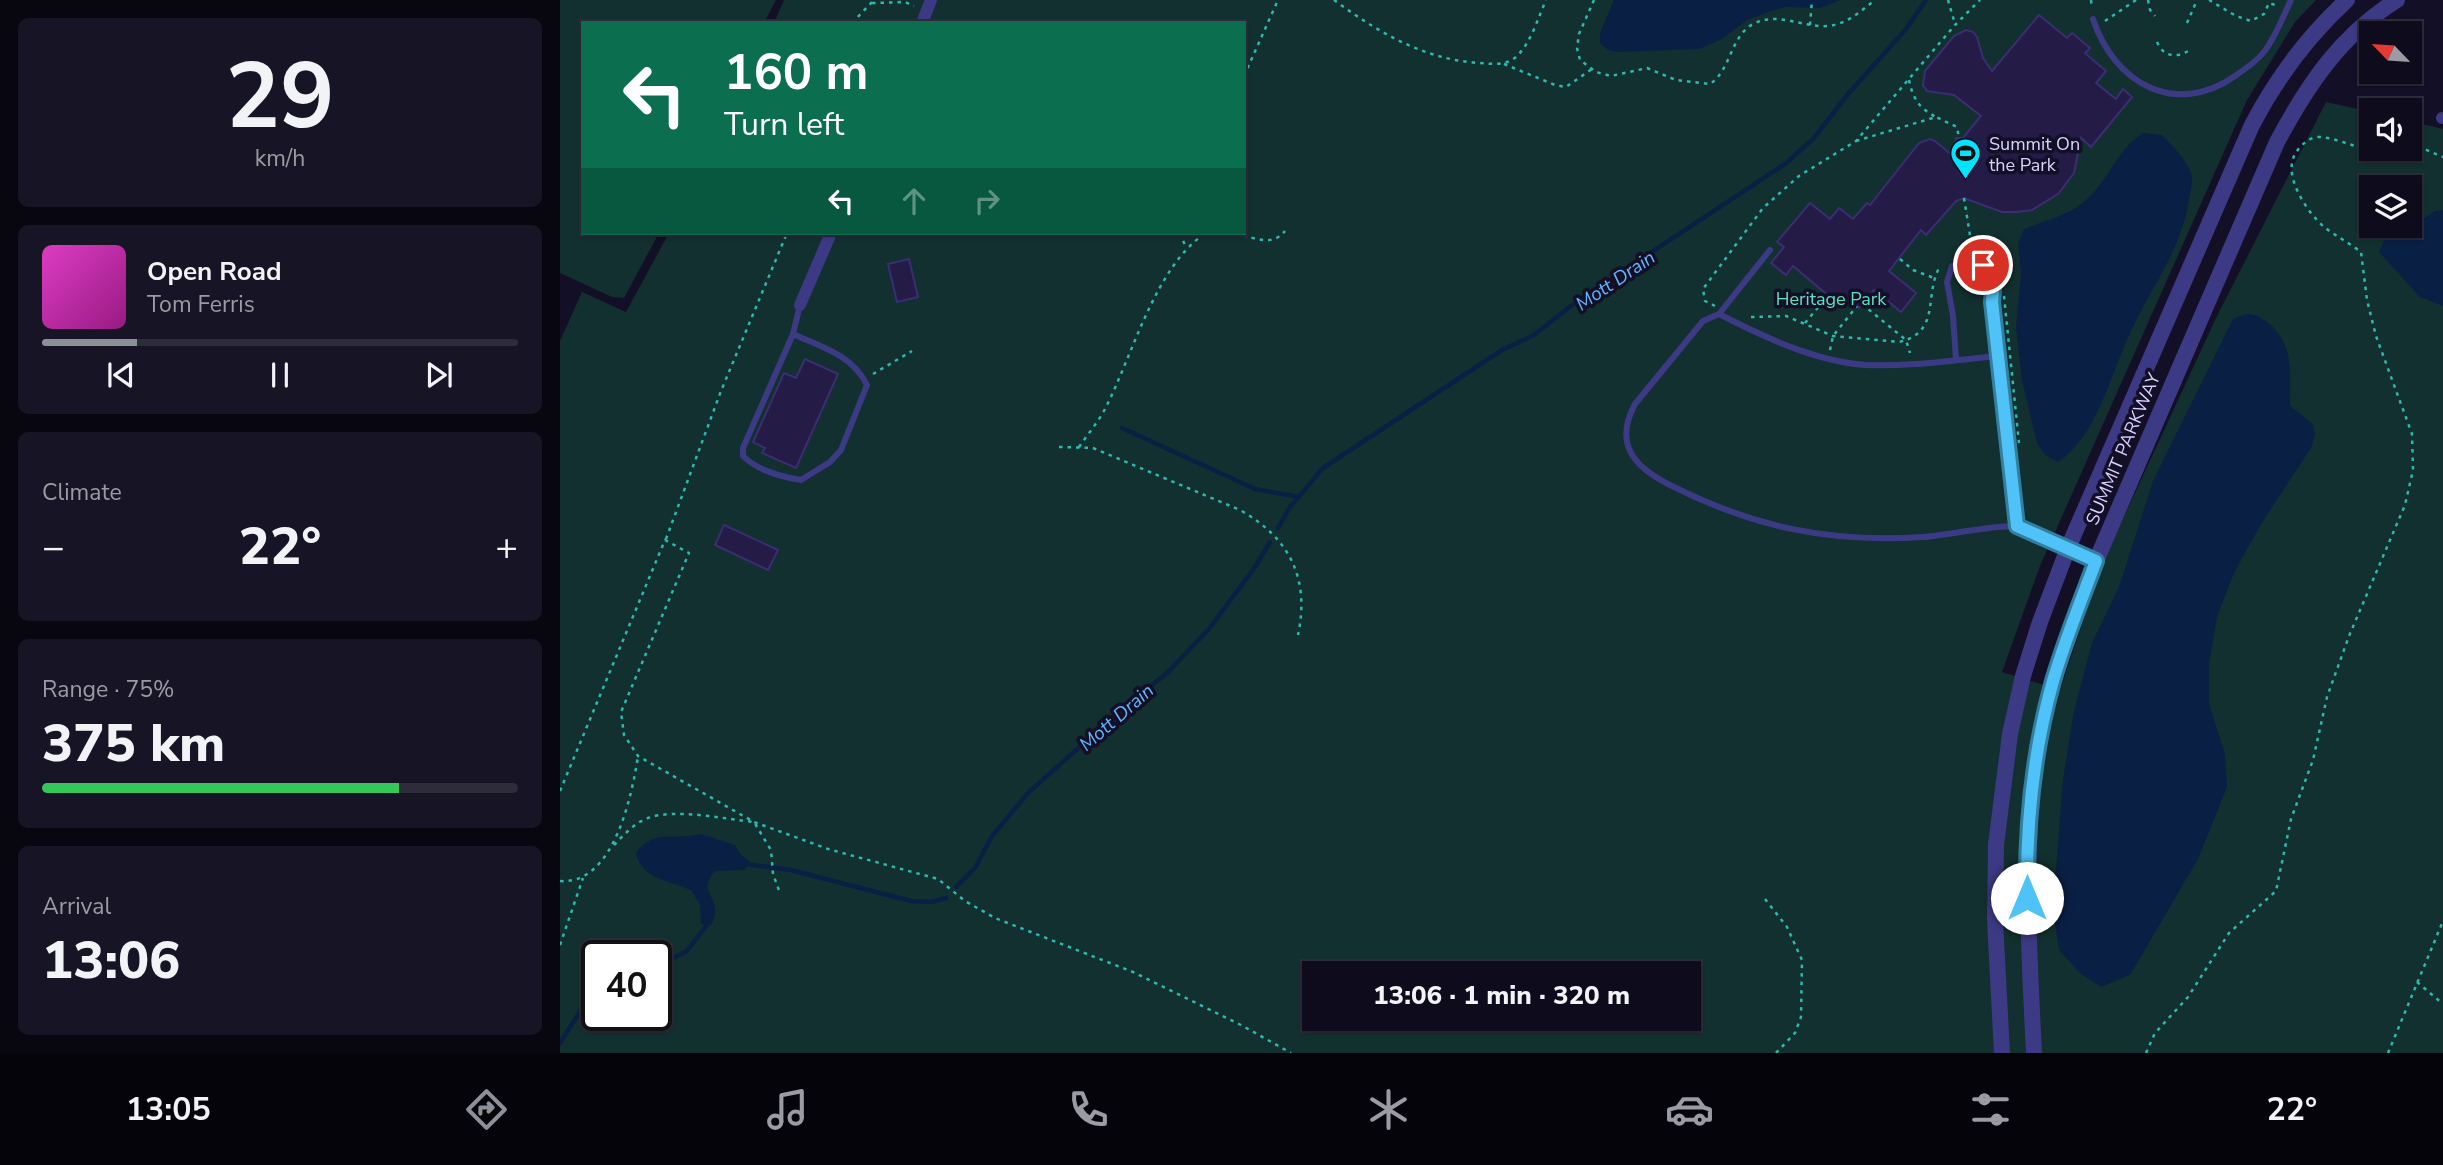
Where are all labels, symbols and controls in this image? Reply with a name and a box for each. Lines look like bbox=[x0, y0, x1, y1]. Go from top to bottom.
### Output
north arrow bbox=[2359, 21, 2422, 84]
map controls bbox=[2359, 21, 2422, 238]
text: 29 bbox=[225, 35, 335, 159]
text: 160 m bbox=[724, 39, 868, 106]
icon: left bbox=[609, 49, 700, 140]
button: sound bbox=[2359, 98, 2422, 161]
text: Turn left bbox=[724, 103, 844, 146]
place label: Summit On the Park bbox=[1989, 132, 2080, 177]
sports icon: Summit On the Park bbox=[1949, 137, 1983, 181]
text: km/h bbox=[255, 143, 305, 174]
button: layers bbox=[2359, 175, 2422, 238]
icon: left bbox=[822, 182, 860, 220]
icon: ahead bbox=[895, 182, 933, 220]
icon: right bbox=[968, 182, 1006, 220]
pin bbox=[1953, 235, 2013, 295]
water label: Mott Drain bbox=[1571, 245, 1660, 317]
icon: arrive bbox=[1964, 246, 2002, 284]
text: Open Road bbox=[147, 254, 282, 289]
park label: Heritage Park bbox=[1776, 287, 1887, 311]
text: Tom Ferris bbox=[147, 289, 255, 320]
icon: previous bbox=[102, 356, 140, 394]
icon: pause bbox=[261, 356, 299, 394]
icon: next bbox=[420, 356, 458, 394]
street label: SUMMIT PARKWAY bbox=[2080, 369, 2166, 529]
text: Climate bbox=[42, 477, 122, 508]
text: 22° bbox=[239, 511, 321, 582]
text: − bbox=[42, 522, 65, 573]
text: + bbox=[495, 522, 518, 573]
text: Range · 75% bbox=[42, 674, 174, 705]
water label: Mott Drain bbox=[1074, 678, 1159, 757]
text: 375 km bbox=[42, 708, 225, 779]
position arrow bbox=[1990, 861, 2064, 935]
text: Arrival bbox=[42, 891, 111, 922]
text: 13:06 bbox=[42, 925, 180, 996]
speed limit sign: 40 bbox=[581, 940, 672, 1031]
text: 13:06 · 1 min · 320 m bbox=[1373, 978, 1630, 1013]
icon: directions bbox=[462, 1085, 511, 1134]
icon: music bbox=[763, 1085, 812, 1134]
icon: phone bbox=[1064, 1085, 1113, 1134]
icon: climate bbox=[1364, 1085, 1413, 1134]
icon: car bbox=[1665, 1085, 1714, 1134]
icon: filters bbox=[1966, 1085, 2015, 1134]
text: 13:05 bbox=[126, 1088, 211, 1131]
text: 22° bbox=[2267, 1088, 2317, 1131]

